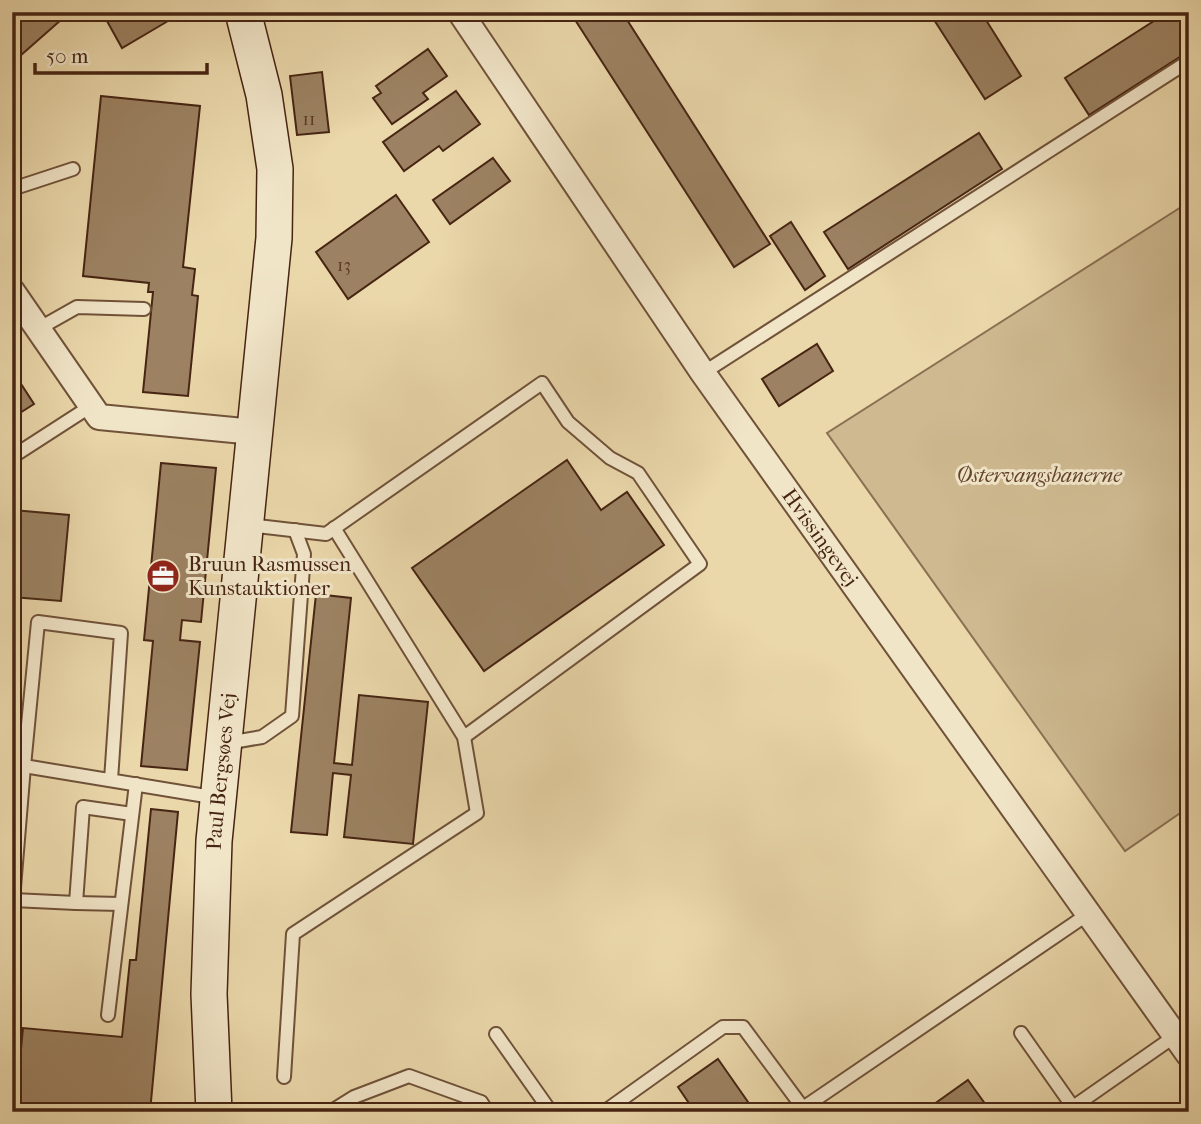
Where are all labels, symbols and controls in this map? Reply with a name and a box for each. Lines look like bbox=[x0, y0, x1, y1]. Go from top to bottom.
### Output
scale bar bbox=[35, 32, 206, 76]
text: 50 m bbox=[46, 44, 89, 68]
house number: 11 bbox=[303, 109, 315, 130]
house number: 13 bbox=[337, 255, 351, 276]
park label: Østervangsbanerne bbox=[956, 463, 1122, 487]
street label: Hvissingevej bbox=[777, 484, 863, 591]
place label: Bruun Rasmussen Kunstauktioner bbox=[188, 552, 351, 600]
office icon: Bruun Rasmussen Kunstauktioner bbox=[144, 557, 182, 595]
street label: Paul Bergsøes Vej bbox=[202, 692, 241, 851]

